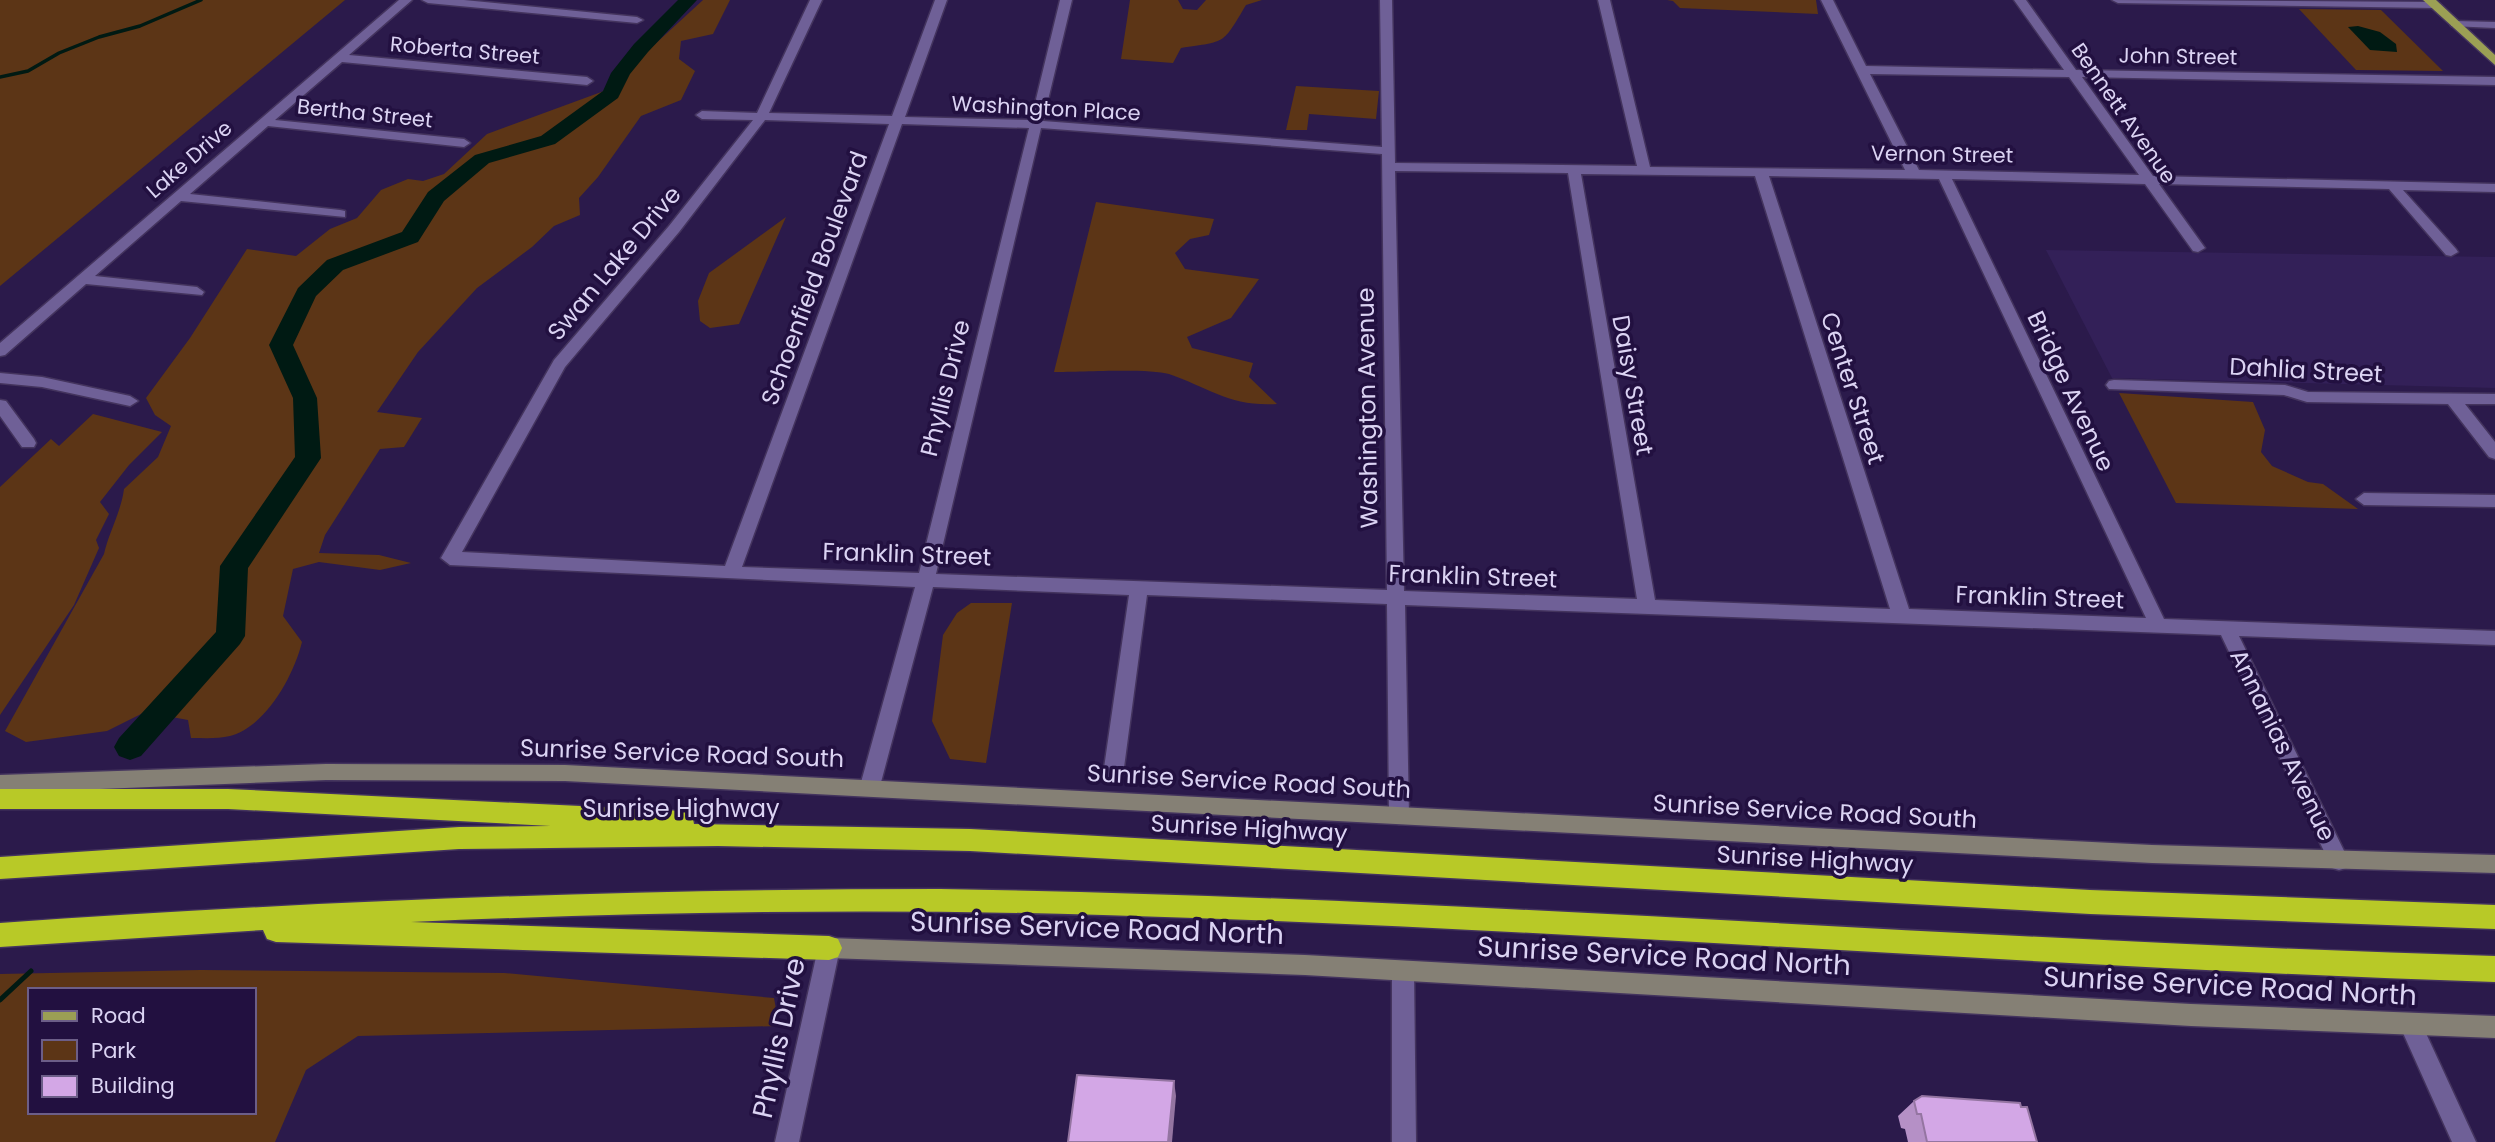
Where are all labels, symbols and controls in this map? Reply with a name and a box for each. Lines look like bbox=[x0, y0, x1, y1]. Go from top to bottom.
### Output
street label: Roberta Street bbox=[389, 29, 541, 71]
street label: Bennett Avenue bbox=[2065, 37, 2183, 189]
street label: John Street bbox=[2118, 40, 2238, 72]
street label: Washington Place bbox=[951, 89, 1141, 127]
street label: Bertha Street bbox=[296, 91, 434, 135]
street label: Lake Drive bbox=[140, 113, 238, 205]
street label: Vernon Street bbox=[1871, 138, 2013, 170]
street label: Schoenfield Boulevard bbox=[753, 146, 875, 410]
street label: Swan Lake Drive bbox=[540, 179, 688, 347]
street label: Washington Avenue bbox=[1348, 287, 1386, 529]
street label: Bridge Avenue bbox=[2019, 305, 2123, 477]
street label: Center Street bbox=[1813, 308, 1893, 468]
street label: Daisy Street bbox=[1604, 312, 1662, 458]
street label: Phyllis Drive bbox=[912, 316, 978, 460]
street label: Dahlia Street bbox=[2229, 350, 2383, 390]
street label: Franklin Street bbox=[822, 535, 992, 573]
street label: Franklin Street bbox=[1388, 557, 1558, 595]
street label: Franklin Street bbox=[1955, 578, 2125, 616]
street label: Annanias Avenue bbox=[2222, 644, 2344, 846]
street label: Sunrise Service Road South bbox=[519, 731, 845, 775]
street label: Sunrise Service Road South bbox=[1086, 756, 1412, 806]
street label: Sunrise Service Road South bbox=[1652, 786, 1978, 836]
street label: Sunrise Highway bbox=[583, 792, 780, 825]
street label: Sunrise Highway bbox=[1150, 806, 1349, 850]
street label: Sunrise Highway bbox=[1716, 837, 1915, 881]
street label: Sunrise Service Road North bbox=[909, 902, 1285, 954]
street label: Sunrise Service Road North bbox=[1476, 927, 1852, 985]
street label: Phyllis Drive bbox=[743, 954, 815, 1122]
street label: Sunrise Service Road North bbox=[2042, 957, 2418, 1015]
legend bbox=[28, 988, 256, 1114]
text: Road bbox=[91, 1001, 146, 1030]
text: Park bbox=[91, 1036, 136, 1065]
text: Building bbox=[91, 1071, 175, 1100]

